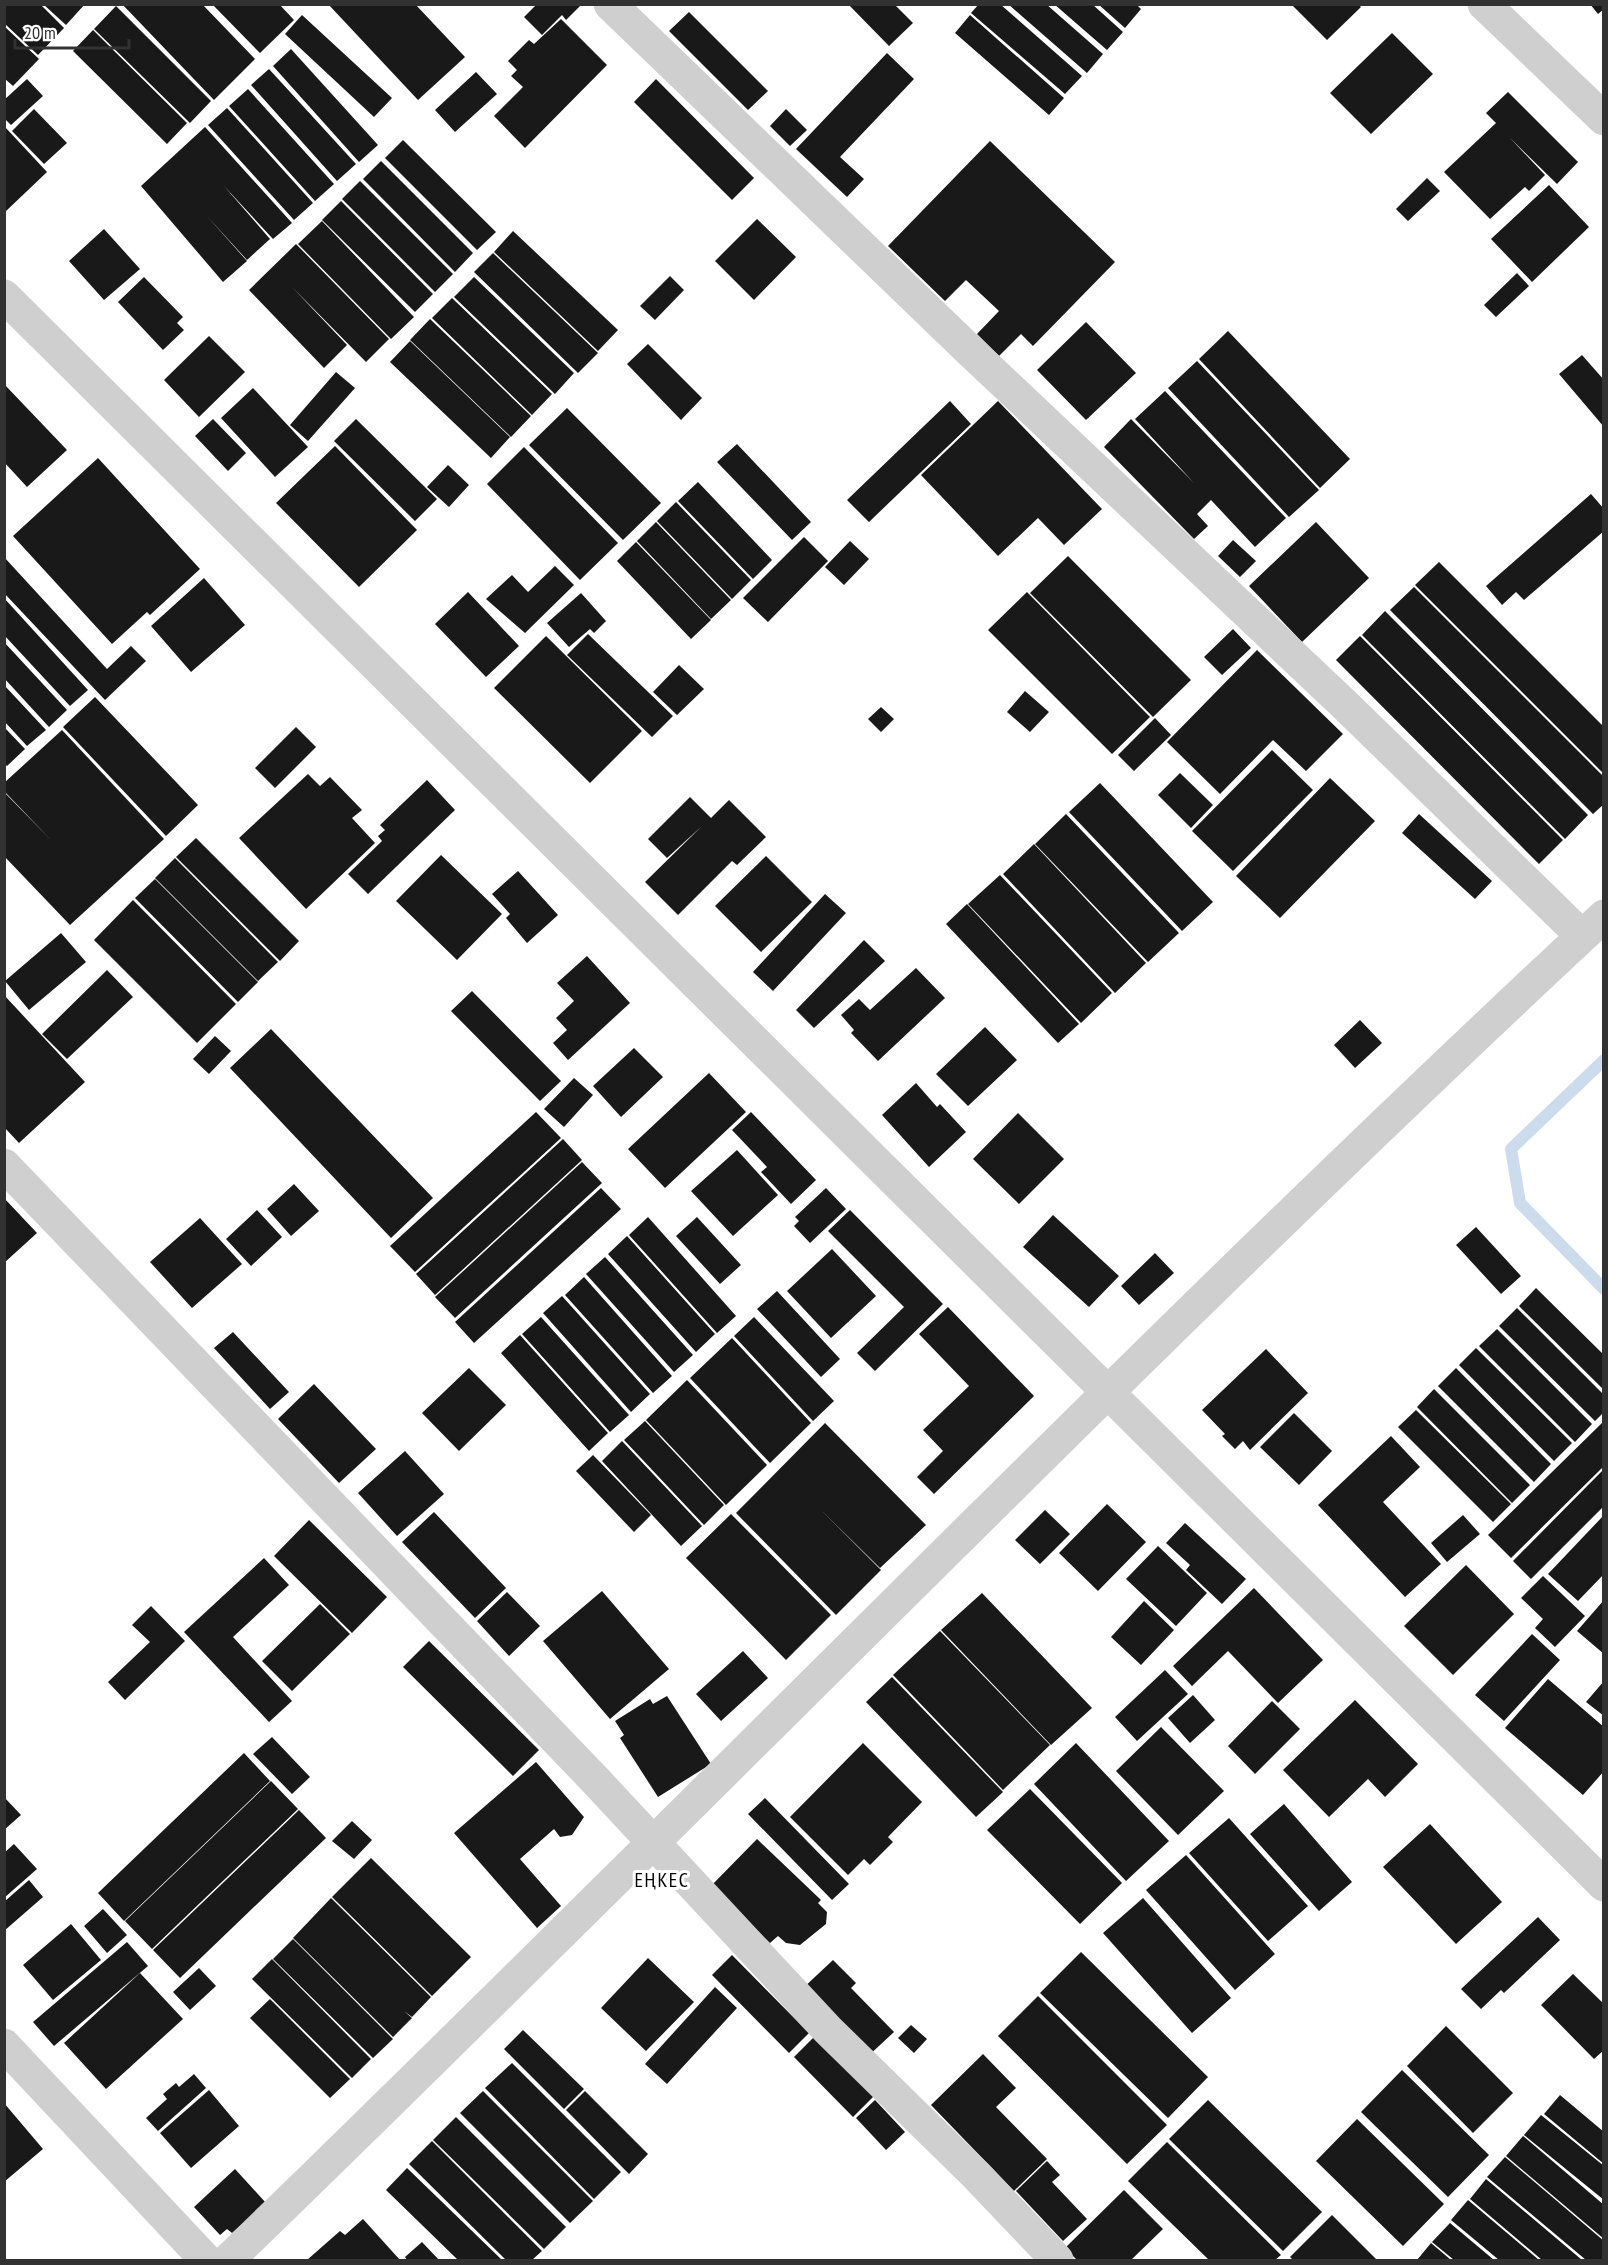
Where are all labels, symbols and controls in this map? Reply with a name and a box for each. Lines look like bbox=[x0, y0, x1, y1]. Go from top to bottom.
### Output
scale bar bbox=[15, 12, 129, 50]
text: 20 m bbox=[24, 21, 56, 44]
district label: ЕҢКЕС bbox=[634, 1867, 690, 1893]

